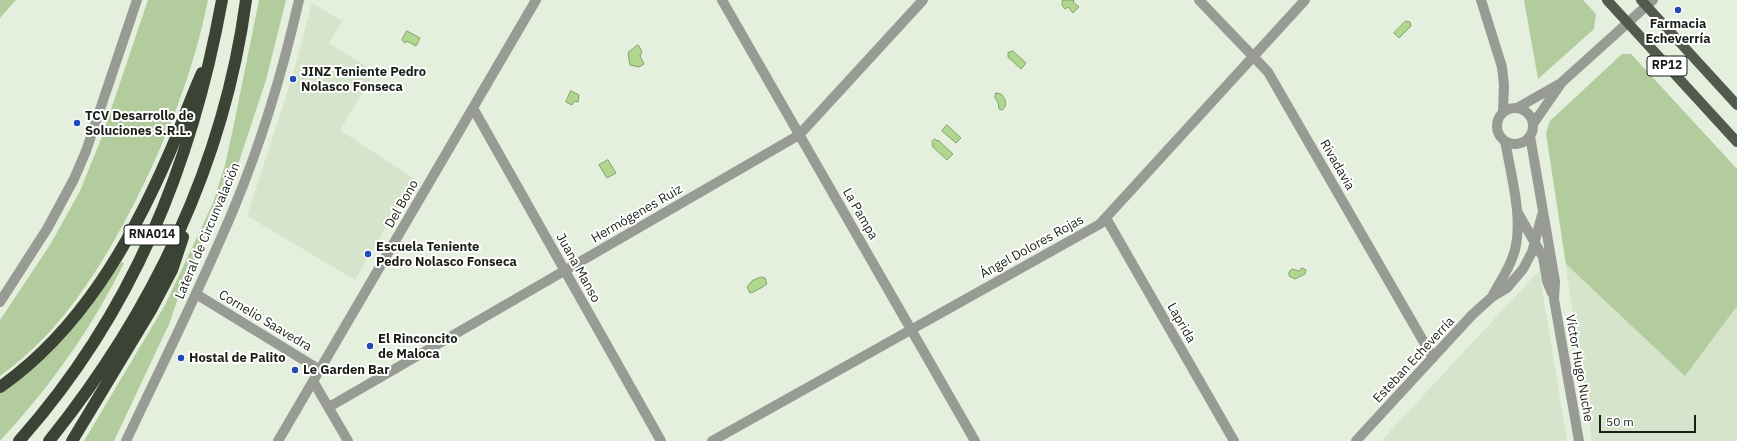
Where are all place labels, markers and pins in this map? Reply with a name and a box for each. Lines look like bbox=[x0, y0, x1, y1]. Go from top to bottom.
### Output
marker: Farmacia Echeverría bbox=[1673, 5, 1683, 15]
place label: Farmacia Echeverría bbox=[1645, 16, 1711, 47]
place label: JINZ Teniente Pedro Nolasco Fonseca bbox=[301, 64, 426, 95]
marker: JINZ Teniente Pedro Nolasco Fonseca bbox=[288, 74, 298, 84]
place label: TCV Desarrollo de Soluciones S.R.L. bbox=[85, 108, 194, 139]
marker: TCV Desarrollo de Soluciones S.R.L. bbox=[72, 118, 82, 128]
place label: Escuela Teniente Pedro Nolasco Fonseca bbox=[376, 239, 517, 270]
marker: Escuela Teniente Pedro Nolasco Fonseca bbox=[363, 249, 373, 259]
place label: El Rinconcito de Maloca bbox=[378, 331, 458, 362]
marker: El Rinconcito de Maloca bbox=[365, 341, 375, 351]
place label: Hostal de Palito bbox=[189, 350, 285, 366]
marker: Hostal de Palito bbox=[176, 353, 186, 363]
place label: Le Garden Bar bbox=[303, 362, 389, 378]
marker: Le Garden Bar bbox=[290, 365, 300, 375]

